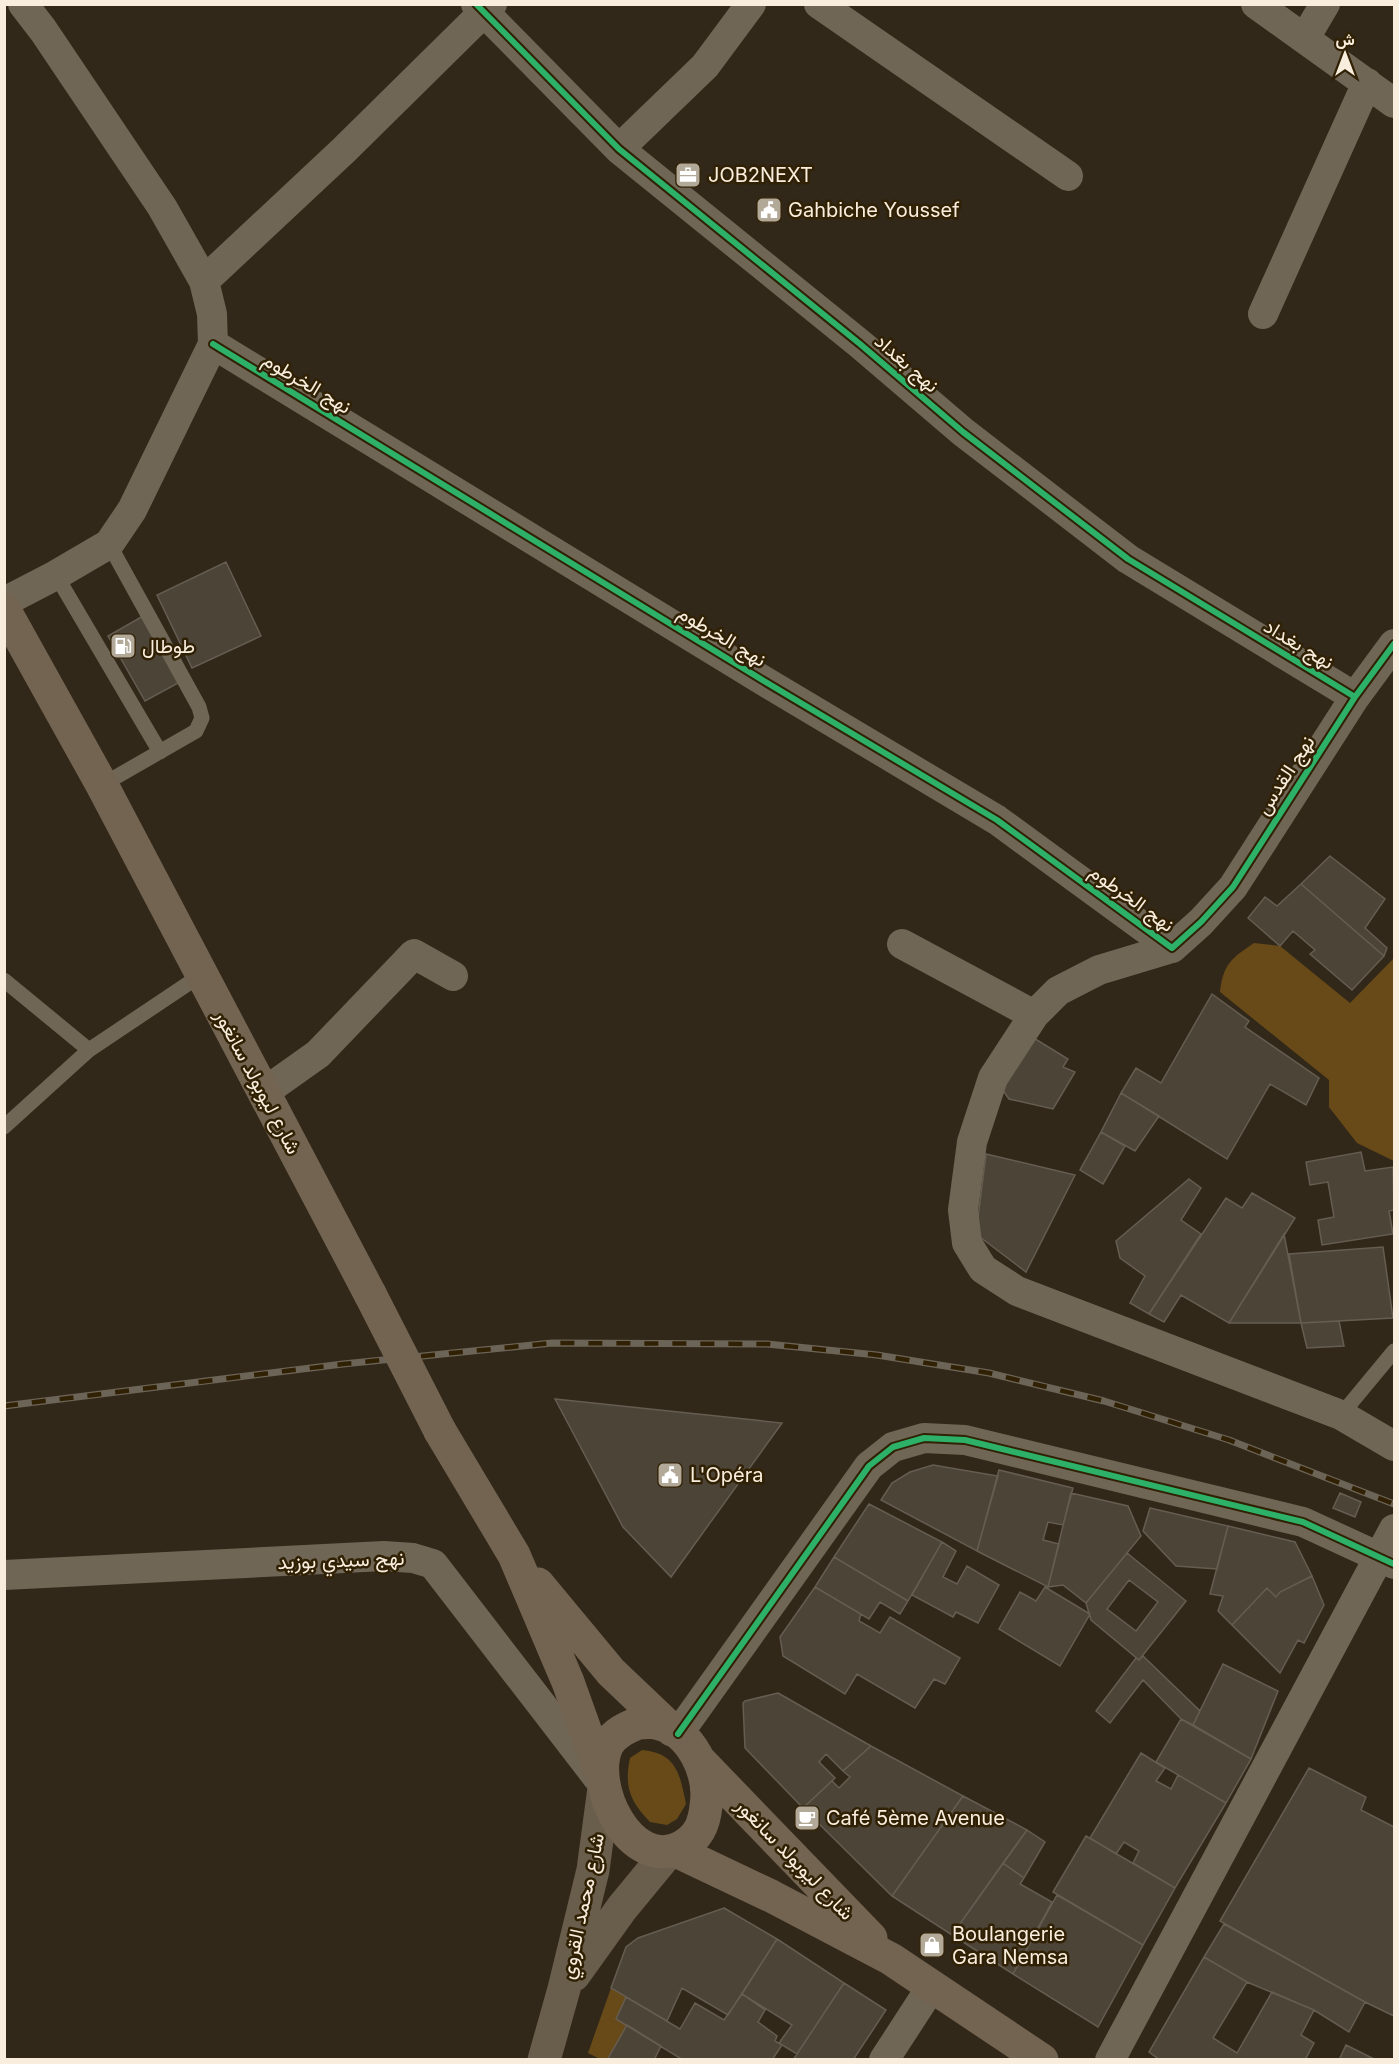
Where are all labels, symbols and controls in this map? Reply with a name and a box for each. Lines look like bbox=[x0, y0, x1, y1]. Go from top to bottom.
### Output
north arrow bbox=[1315, 24, 1375, 84]
text: ش bbox=[1335, 29, 1355, 49]
office icon: JOB2NEXT bbox=[673, 160, 703, 190]
place label: JOB2NEXT bbox=[708, 163, 813, 187]
public building icon: Gahbiche Youssef bbox=[754, 195, 784, 225]
place label: Gahbiche Youssef bbox=[788, 198, 960, 222]
street label: نهج بغداد bbox=[869, 329, 944, 399]
street label: نهج الخرطوم bbox=[257, 347, 356, 421]
street label: نهج الخرطوم bbox=[672, 600, 771, 674]
street label: نهج بغداد bbox=[1259, 614, 1338, 676]
fuel station icon: طوطال bbox=[108, 631, 138, 661]
place label: طوطال bbox=[142, 634, 195, 659]
street label: نهج القدس bbox=[1251, 731, 1321, 820]
street label: نهج الخرطوم bbox=[1084, 859, 1179, 938]
street label: شارع ليوبولد سانغور bbox=[208, 1005, 306, 1159]
public building icon: L'Opéra bbox=[655, 1460, 685, 1490]
place label: L'Opéra bbox=[690, 1463, 763, 1487]
street label: نهج سيدي بوزيد bbox=[277, 1546, 405, 1579]
street label: شارع ليوبولد سانغور bbox=[729, 1793, 859, 1926]
cafe icon: Café 5ème Avenue bbox=[792, 1803, 822, 1833]
place label: Café 5ème Avenue bbox=[826, 1806, 1005, 1830]
street label: شارع محمد القروي bbox=[555, 1831, 614, 1982]
place label: Boulangerie Gara Nemsa bbox=[952, 1922, 1069, 1969]
shop icon: Boulangerie Gara Nemsa bbox=[917, 1930, 947, 1960]

